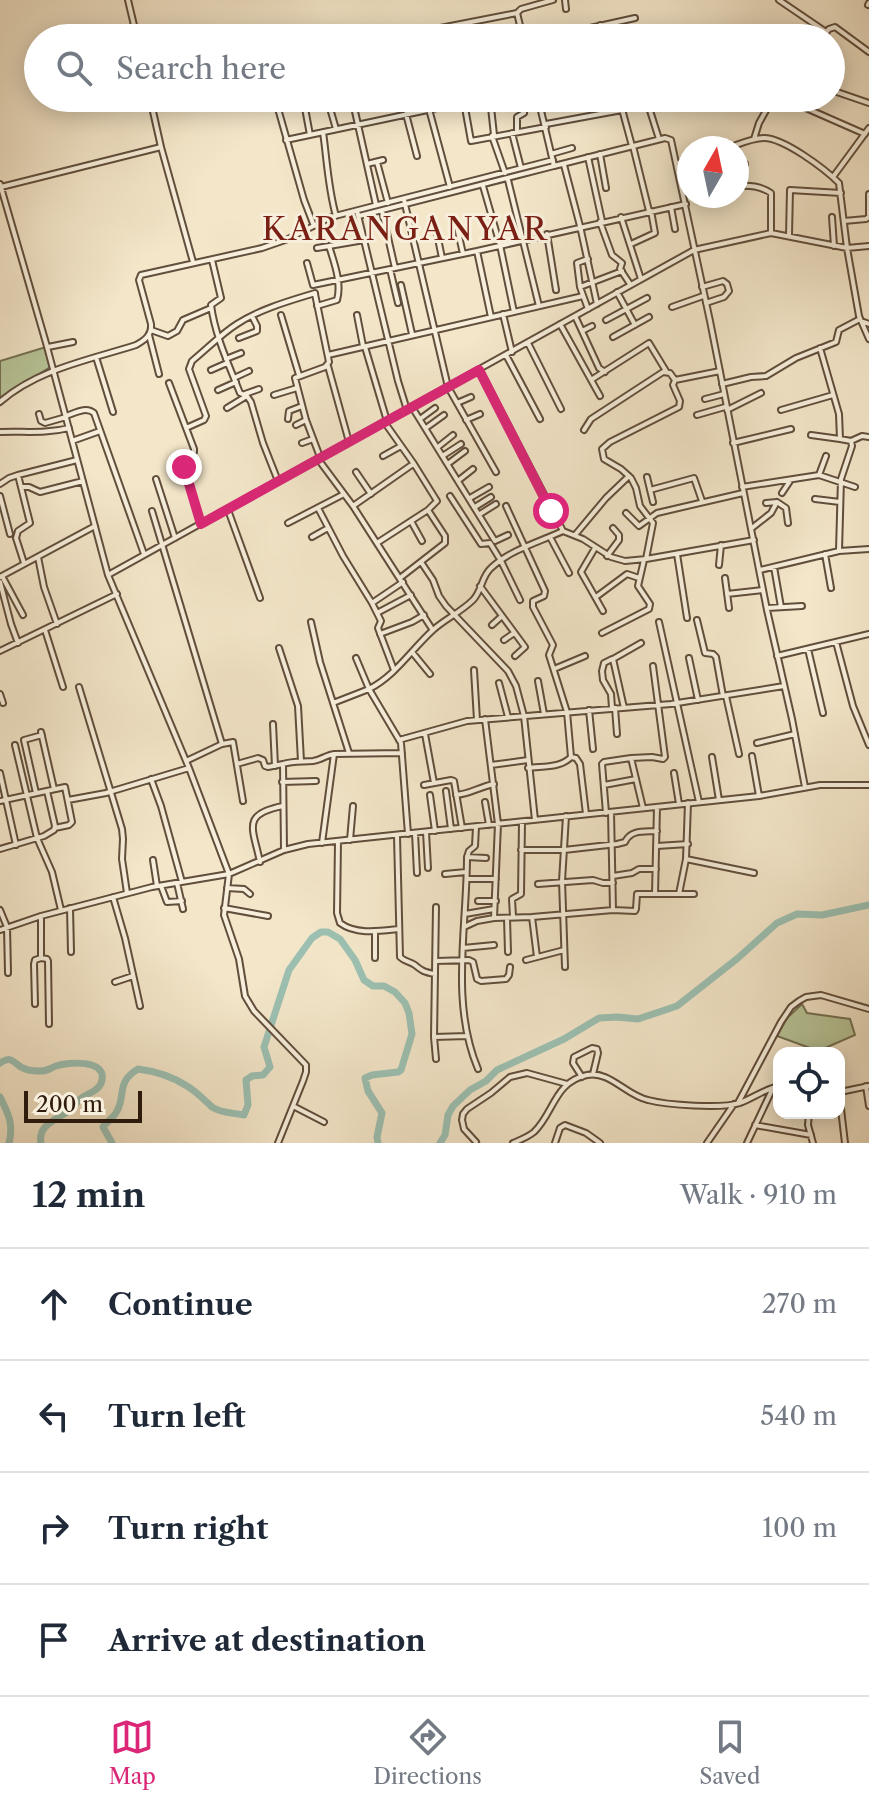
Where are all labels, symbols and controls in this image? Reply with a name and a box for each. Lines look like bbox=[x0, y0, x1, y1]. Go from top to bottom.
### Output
search box bbox=[24, 24, 845, 112]
icon: search bbox=[52, 46, 96, 90]
text: Search here bbox=[116, 50, 286, 87]
north arrow bbox=[677, 136, 749, 208]
district label: KARANGANYAR bbox=[262, 209, 548, 248]
route end bbox=[166, 449, 202, 485]
route start bbox=[533, 493, 569, 529]
map controls bbox=[773, 1047, 845, 1119]
button: locate bbox=[773, 1047, 845, 1119]
scale bar bbox=[24, 1087, 142, 1123]
text: 200 m bbox=[36, 1091, 103, 1118]
text: 12 min bbox=[32, 1174, 145, 1216]
text: Walk · 910 m bbox=[680, 1179, 837, 1211]
icon: ahead bbox=[32, 1282, 76, 1326]
text: Continue bbox=[108, 1286, 253, 1323]
text: 270 m bbox=[762, 1288, 837, 1320]
icon: left bbox=[32, 1394, 76, 1438]
text: Turn left bbox=[108, 1398, 245, 1435]
text: 540 m bbox=[760, 1400, 837, 1432]
icon: right bbox=[32, 1506, 76, 1550]
text: Turn right bbox=[108, 1510, 268, 1547]
text: 100 m bbox=[762, 1512, 837, 1544]
icon: arrive bbox=[32, 1618, 76, 1662]
text: Arrive at destination bbox=[108, 1622, 426, 1659]
tab: Map bbox=[109, 1715, 156, 1790]
tab: Directions bbox=[373, 1715, 482, 1790]
tab: Saved bbox=[699, 1715, 760, 1790]

